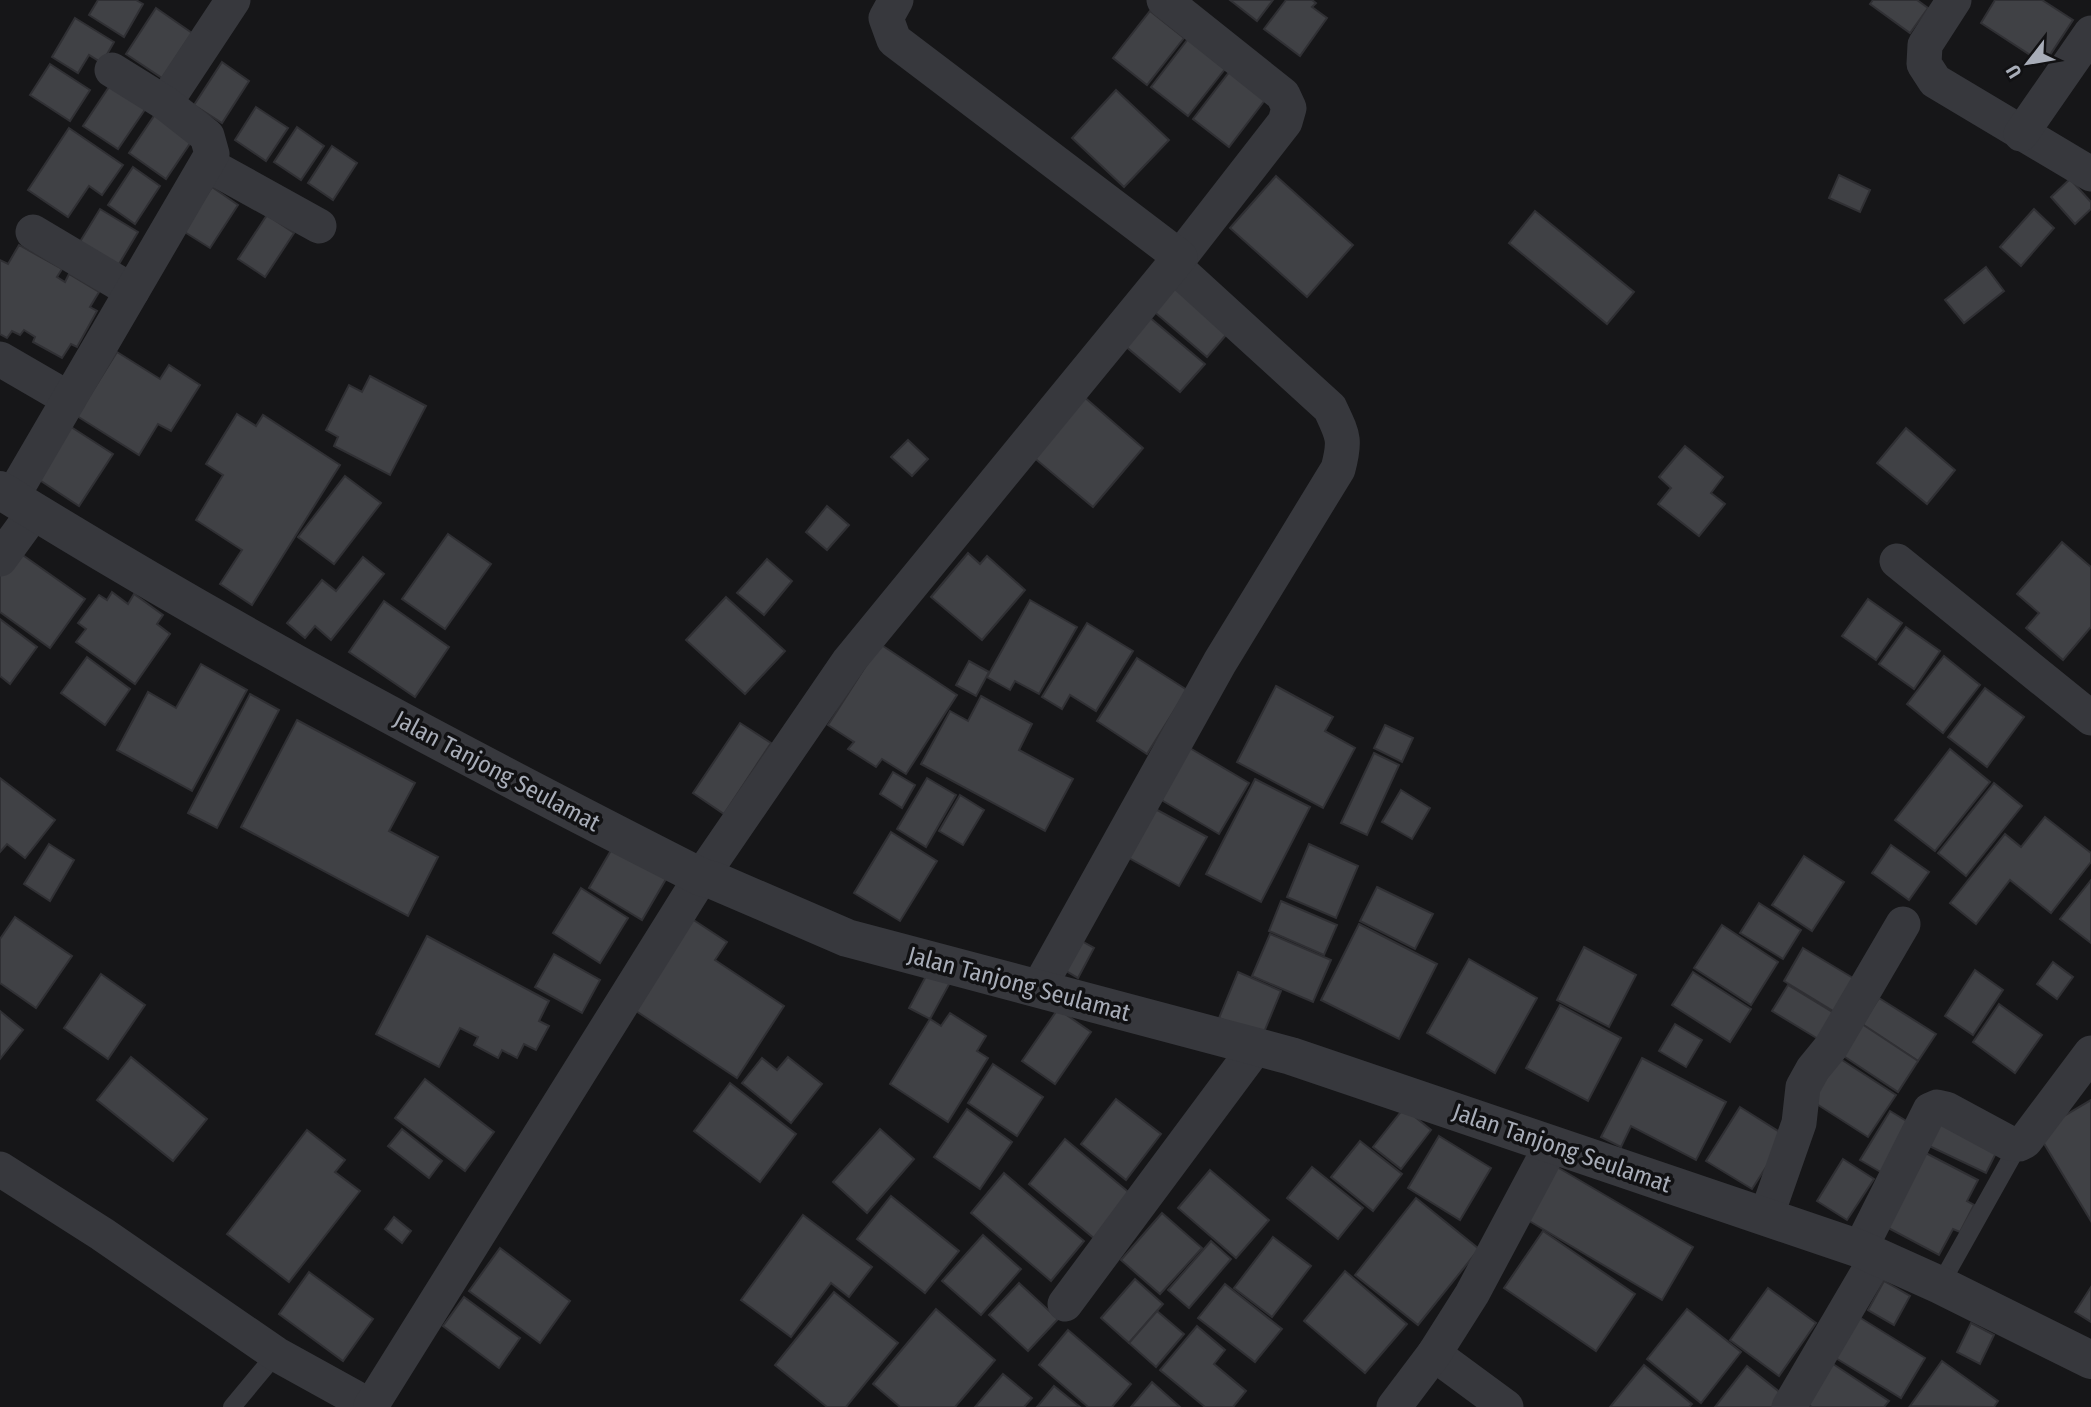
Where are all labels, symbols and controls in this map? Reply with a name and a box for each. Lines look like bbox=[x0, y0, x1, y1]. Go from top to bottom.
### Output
north arrow bbox=[1993, 28, 2063, 98]
text: U bbox=[2001, 61, 2027, 82]
street label: Jalan Tanjong Seulamat bbox=[389, 705, 605, 837]
street label: Jalan Tanjong Seulamat bbox=[905, 941, 1133, 1027]
street label: Jalan Tanjong Seulamat bbox=[1449, 1097, 1675, 1199]

